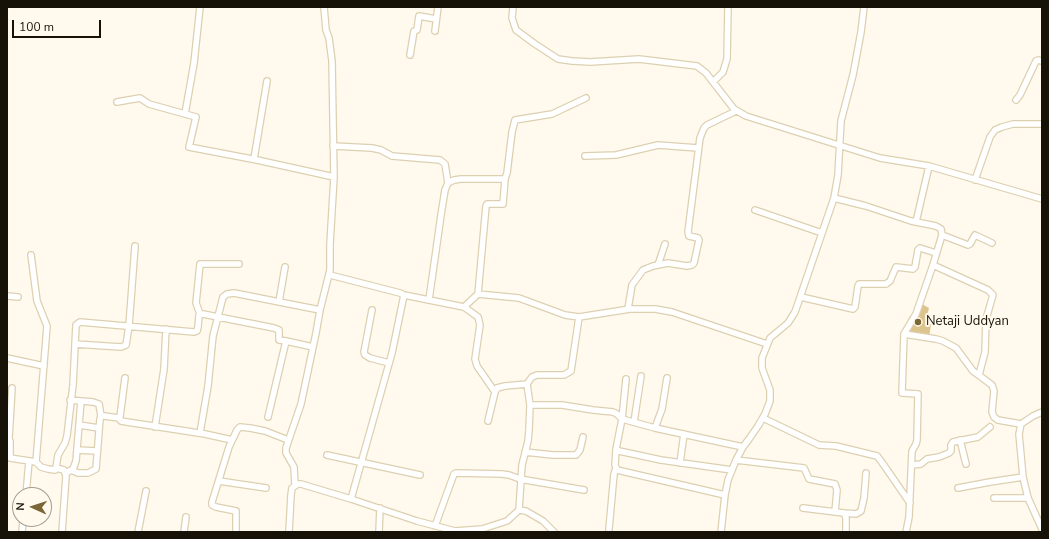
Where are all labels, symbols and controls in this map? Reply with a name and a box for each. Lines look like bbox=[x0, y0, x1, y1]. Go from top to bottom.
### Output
scale bar bbox=[14, 12, 103, 38]
text: 100 m bbox=[19, 19, 54, 35]
place label: Netaji Uddyan bbox=[926, 314, 1009, 330]
marker: Netaji Uddyan bbox=[913, 317, 923, 327]
north arrow bbox=[12, 487, 52, 527]
text: N bbox=[13, 502, 28, 511]

